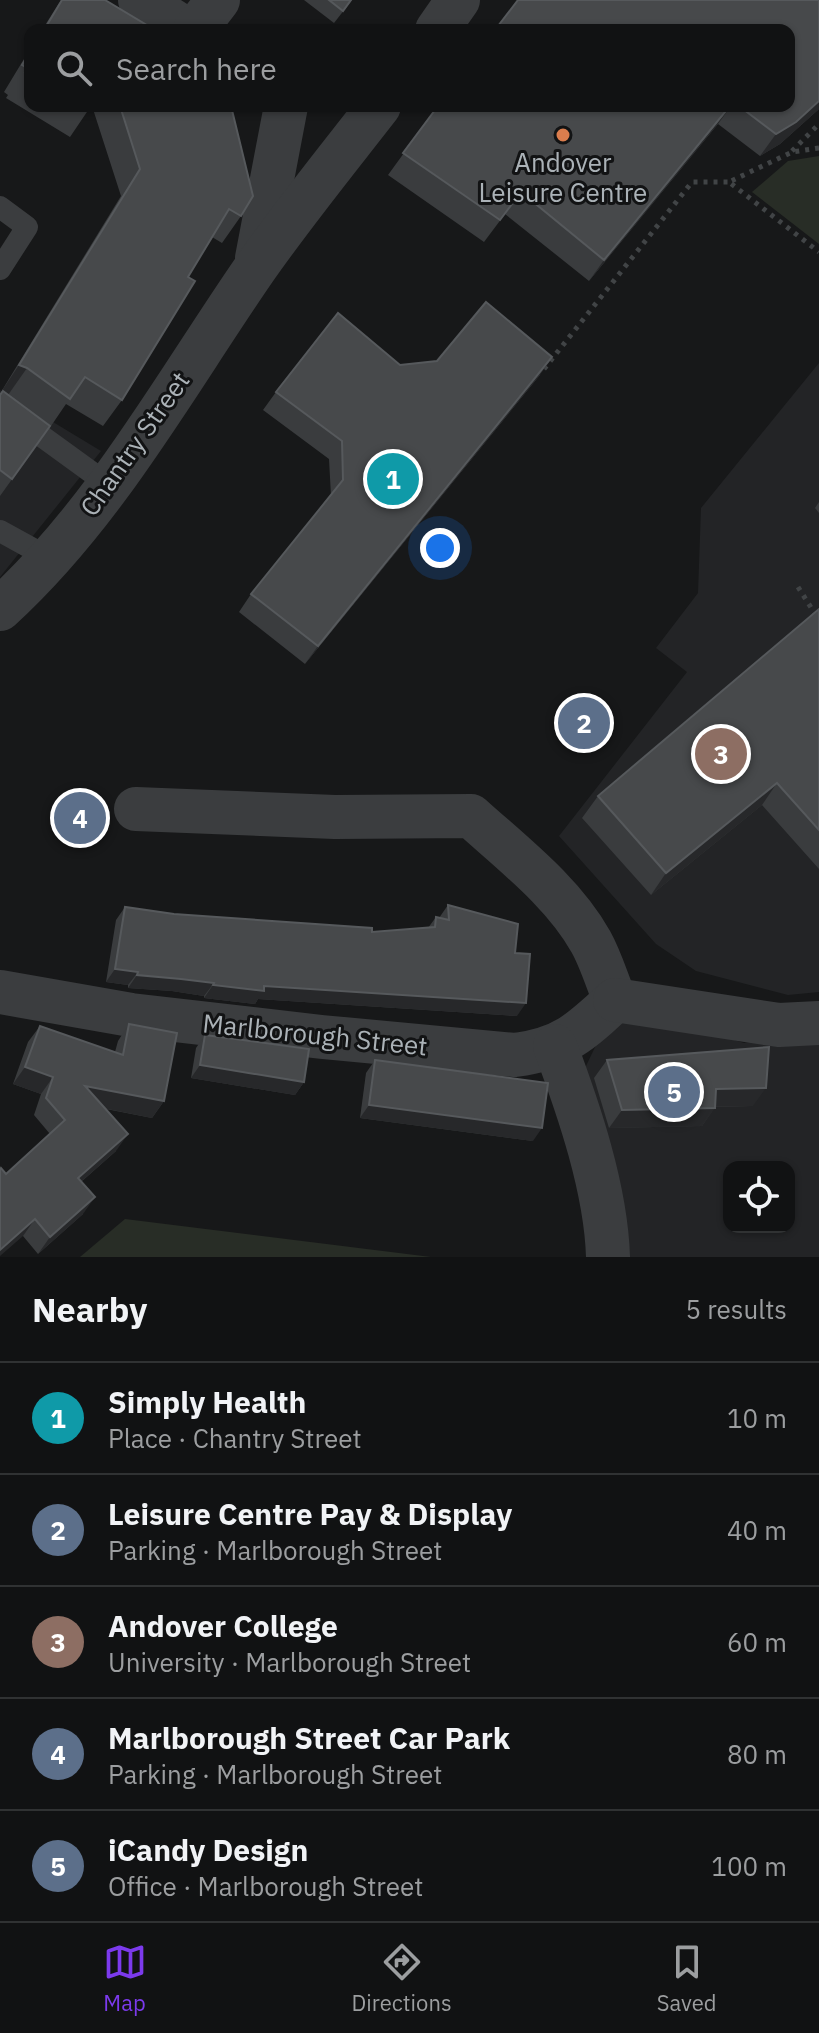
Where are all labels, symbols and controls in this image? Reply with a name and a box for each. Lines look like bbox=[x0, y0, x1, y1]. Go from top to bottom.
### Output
search box bbox=[24, 24, 795, 112]
icon: search bbox=[52, 46, 96, 90]
text: Search here bbox=[116, 49, 277, 88]
marker: Andover Leisure Centre bbox=[554, 126, 572, 144]
place label: Andover Leisure Centre bbox=[479, 145, 647, 209]
street label: Chantry Street bbox=[72, 364, 197, 522]
pin: 1 bbox=[367, 449, 419, 509]
your location bbox=[420, 528, 460, 568]
pin: 2 bbox=[558, 693, 610, 753]
pin: 3 bbox=[695, 724, 747, 784]
pin: 4 bbox=[54, 788, 106, 848]
street label: Marlborough Street bbox=[201, 1005, 429, 1063]
pin: 5 bbox=[648, 1062, 700, 1122]
map controls bbox=[723, 1161, 795, 1233]
button: locate bbox=[723, 1161, 795, 1233]
text: Nearby bbox=[32, 1287, 147, 1331]
text: 5 results bbox=[685, 1292, 787, 1326]
text: Simply Health bbox=[108, 1382, 306, 1421]
text: 1 bbox=[50, 1401, 66, 1435]
text: 10 m bbox=[727, 1401, 787, 1435]
text: Place · Chantry Street bbox=[108, 1421, 362, 1455]
text: Leisure Centre Pay & Display bbox=[108, 1494, 512, 1533]
text: 2 bbox=[50, 1513, 66, 1547]
text: 40 m bbox=[727, 1513, 787, 1547]
text: Parking · Marlborough Street bbox=[108, 1533, 442, 1567]
text: Andover College bbox=[108, 1606, 338, 1645]
text: 3 bbox=[50, 1625, 66, 1659]
text: 60 m bbox=[727, 1625, 787, 1659]
text: University · Marlborough Street bbox=[108, 1645, 471, 1679]
text: Marlborough Street Car Park bbox=[108, 1718, 510, 1757]
text: 4 bbox=[50, 1737, 66, 1771]
text: 80 m bbox=[727, 1737, 787, 1771]
text: Parking · Marlborough Street bbox=[108, 1757, 442, 1791]
text: iCandy Design bbox=[108, 1830, 308, 1869]
text: 5 bbox=[50, 1849, 66, 1883]
text: 100 m bbox=[711, 1849, 787, 1883]
text: Office · Marlborough Street bbox=[108, 1869, 423, 1903]
tab: Map bbox=[103, 1940, 147, 2017]
tab: Directions bbox=[352, 1940, 452, 2017]
tab: Saved bbox=[657, 1940, 716, 2017]

